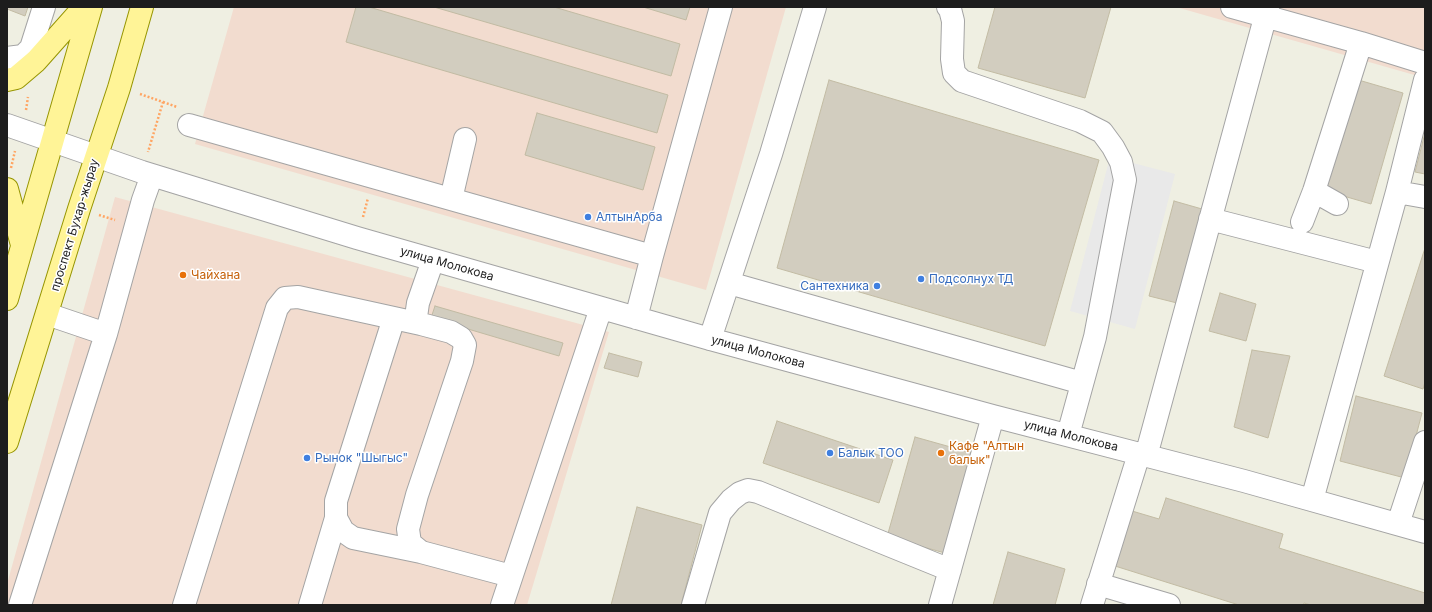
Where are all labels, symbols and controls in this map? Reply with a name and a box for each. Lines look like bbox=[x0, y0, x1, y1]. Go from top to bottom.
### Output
street label: проспект Бухар-жырау bbox=[48, 157, 102, 293]
place label: АлтынАрба bbox=[596, 210, 662, 224]
marker: АлтынАрба bbox=[583, 212, 593, 222]
street label: улица Молокова bbox=[399, 244, 495, 284]
place label: Чайхана bbox=[191, 268, 240, 282]
marker: Чайхана bbox=[178, 270, 188, 280]
place label: Подсолнух ТД bbox=[929, 272, 1013, 286]
marker: Подсолнух ТД bbox=[916, 274, 926, 284]
place label: Сантехника bbox=[800, 279, 869, 293]
marker: Сантехника bbox=[872, 281, 882, 291]
street label: улица Молокова bbox=[710, 333, 806, 371]
street label: улица Молокова bbox=[1022, 417, 1120, 455]
place label: Кафе "Алтын балык" bbox=[949, 439, 1024, 467]
place label: Балык ТОО bbox=[838, 446, 904, 460]
marker: Балык ТОО bbox=[825, 448, 835, 458]
marker: Кафе "Алтын балык" bbox=[936, 448, 946, 458]
place label: Рынок "Шыгыс" bbox=[315, 451, 408, 465]
marker: Рынок "Шыгыс" bbox=[302, 453, 312, 463]

